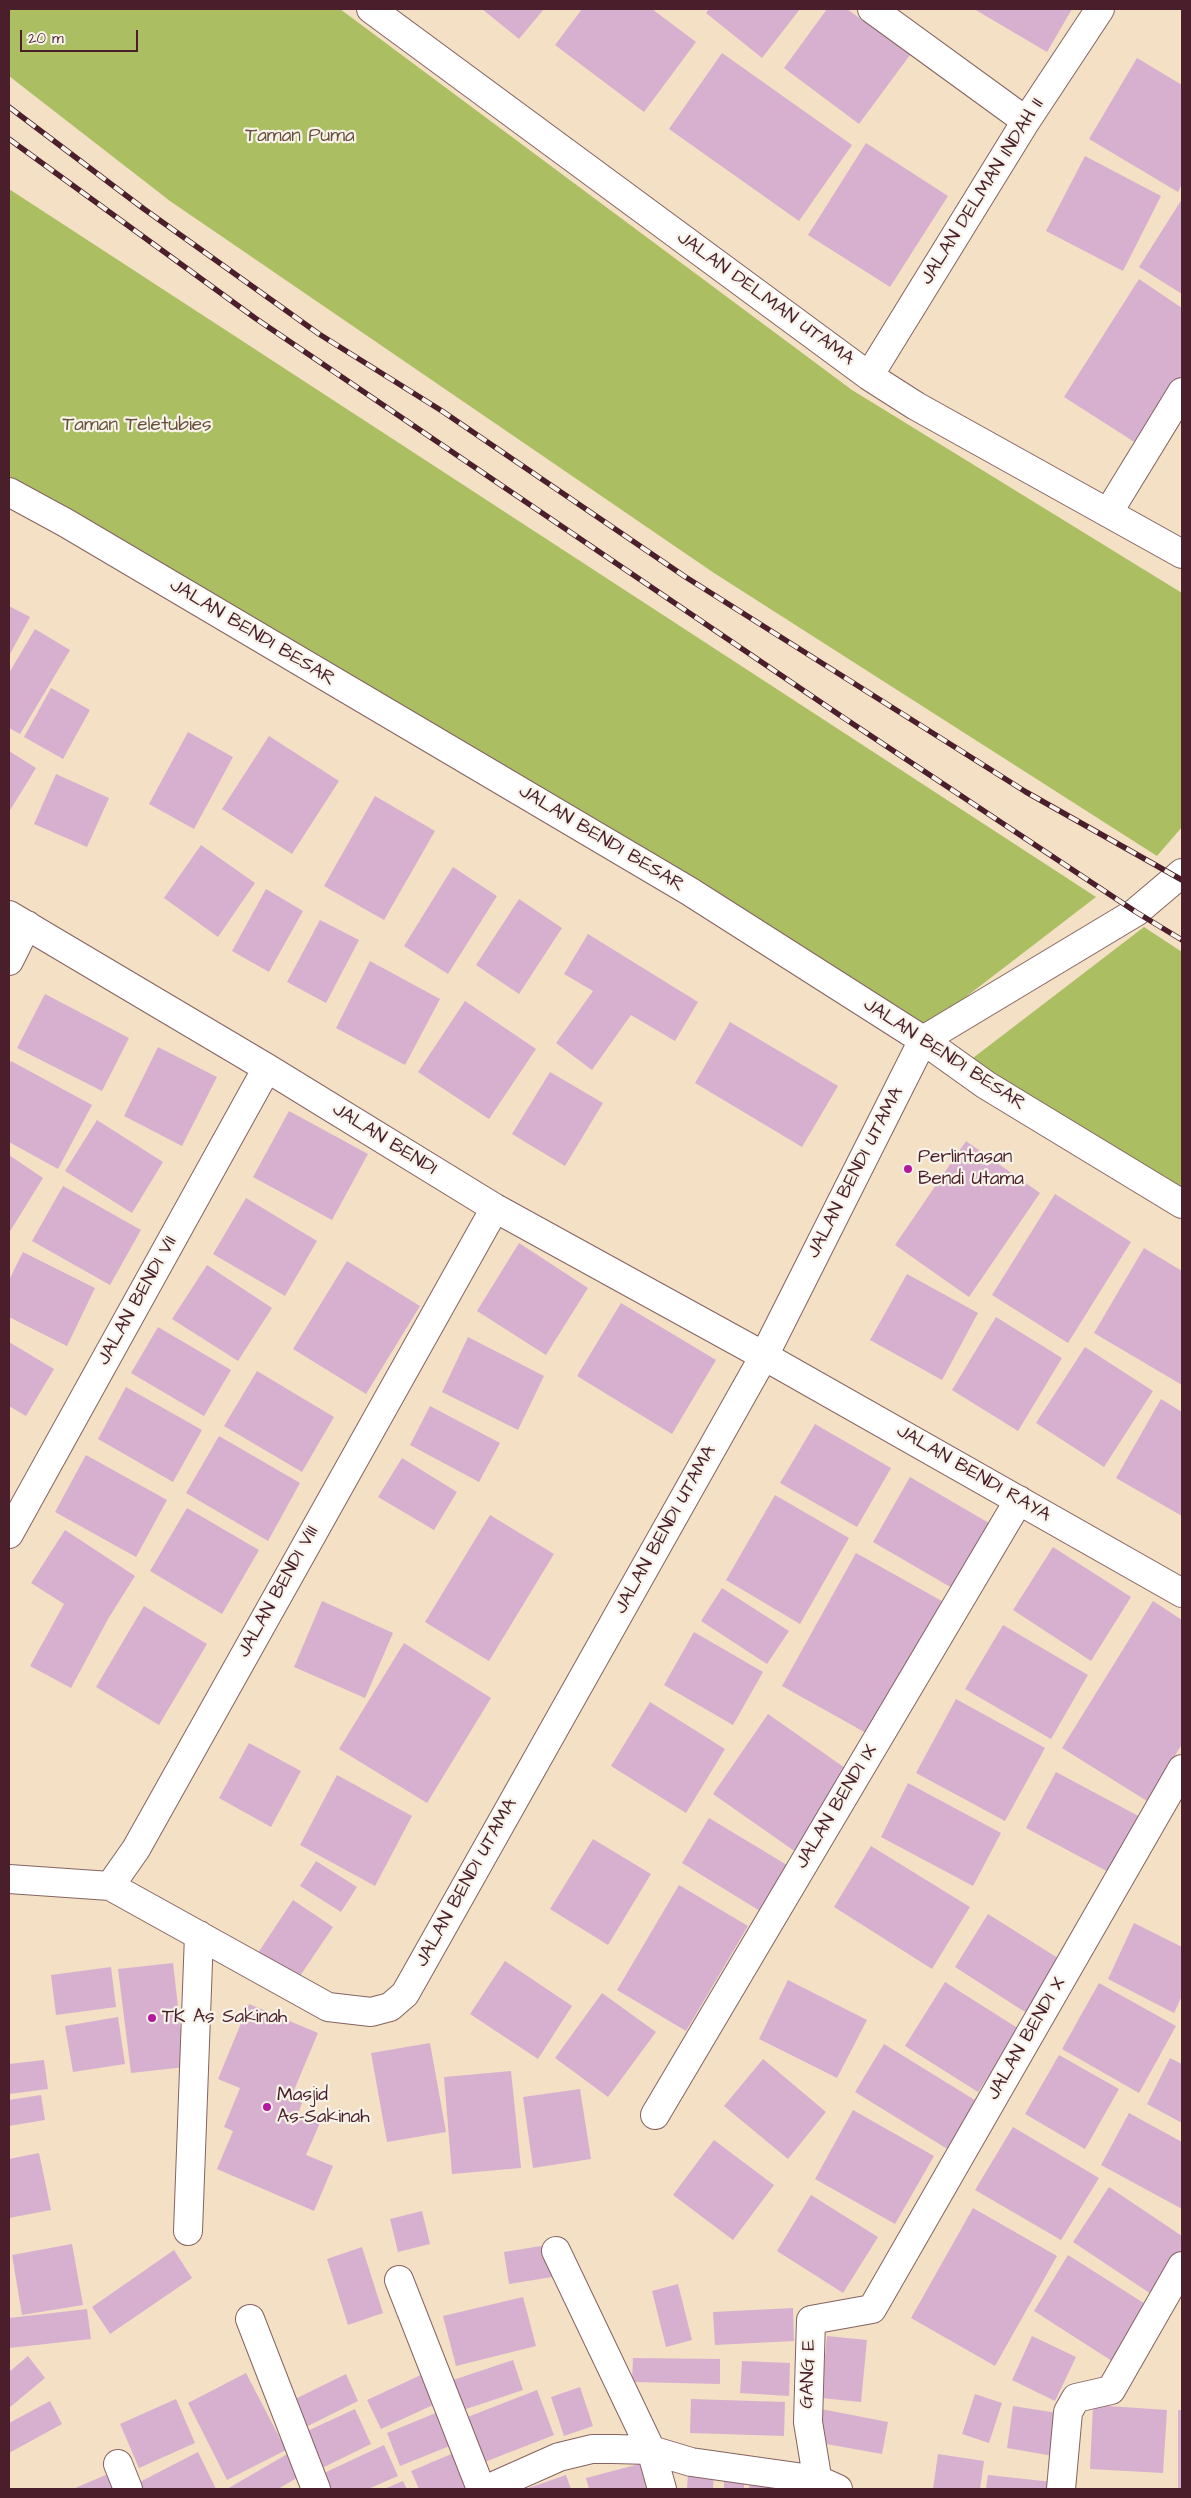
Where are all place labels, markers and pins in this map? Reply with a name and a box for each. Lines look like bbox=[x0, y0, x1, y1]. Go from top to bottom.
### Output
place label: Perlintasan Bendi Utama bbox=[918, 1147, 1024, 1191]
marker: Perlintasan Bendi Utama bbox=[902, 1163, 914, 1175]
place label: TK As Sakinah bbox=[162, 2007, 287, 2029]
marker: TK As Sakinah bbox=[146, 2012, 158, 2024]
place label: Masjid As-Sakinah bbox=[277, 2085, 370, 2129]
marker: Masjid As-Sakinah bbox=[261, 2101, 273, 2113]

